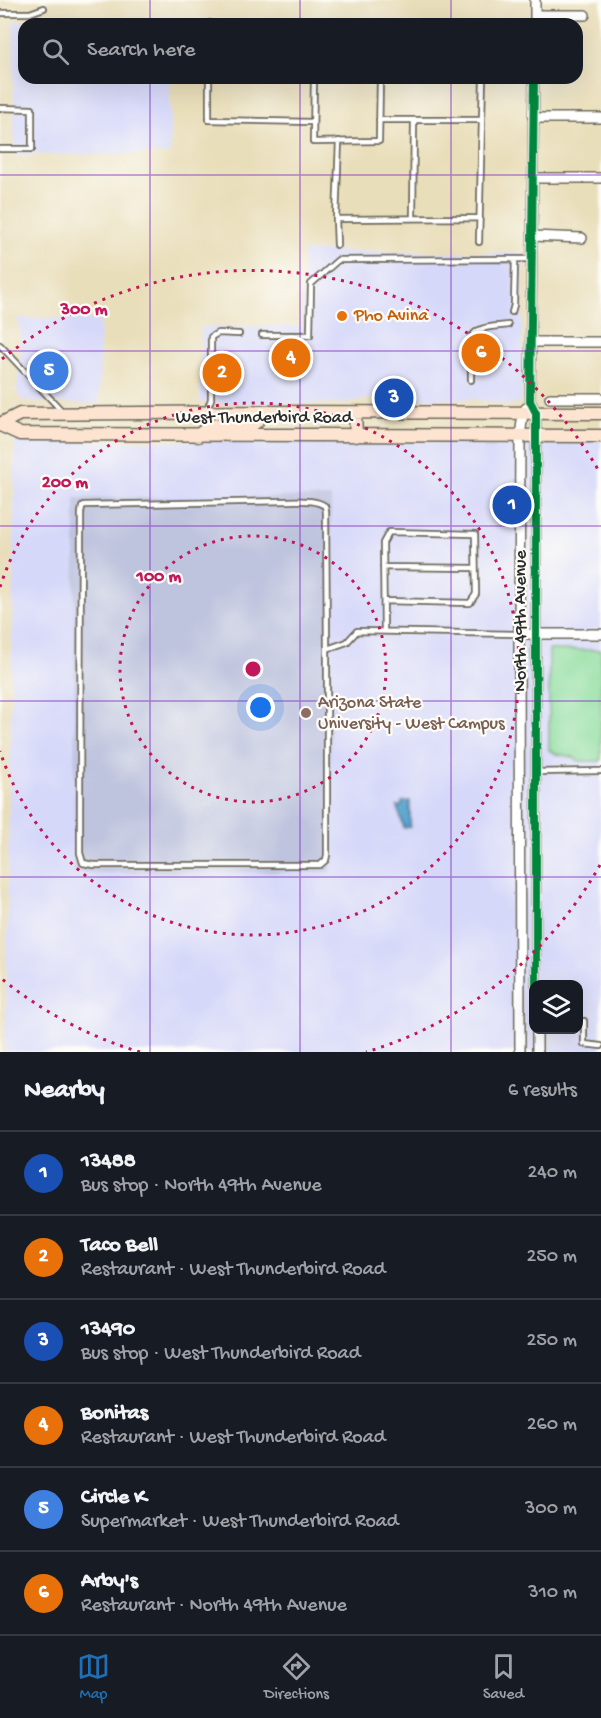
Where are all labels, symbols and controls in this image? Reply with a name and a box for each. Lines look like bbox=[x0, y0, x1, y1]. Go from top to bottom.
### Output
search box bbox=[18, 18, 583, 84]
icon: search bbox=[39, 35, 72, 68]
text: Search here bbox=[87, 38, 195, 64]
text: 300 m bbox=[60, 300, 108, 321]
place label: Pho Avina bbox=[353, 306, 429, 327]
marker: Pho Avina bbox=[335, 309, 349, 323]
pin: 6 bbox=[462, 330, 500, 376]
pin: 4 bbox=[272, 336, 310, 380]
pin: 5 bbox=[29, 348, 68, 394]
pin: 2 bbox=[202, 350, 242, 395]
pin: 3 bbox=[374, 376, 414, 420]
street label: West Thunderbird Road bbox=[176, 408, 354, 429]
text: 200 m bbox=[42, 473, 88, 494]
pin: 1 bbox=[492, 482, 532, 528]
street label: North 49th Avenue bbox=[511, 549, 532, 692]
text: 100 m bbox=[136, 567, 182, 588]
centre of rings bbox=[243, 659, 263, 679]
your location bbox=[246, 693, 275, 722]
place label: Arizona State University - West Campus bbox=[318, 693, 506, 735]
marker: Arizona State University - West Campus bbox=[299, 706, 313, 720]
map controls bbox=[529, 980, 583, 1034]
button: layers bbox=[529, 980, 583, 1034]
text: Nearby bbox=[24, 1076, 105, 1107]
text: 6 results bbox=[508, 1080, 577, 1103]
text: 13488 bbox=[81, 1149, 136, 1175]
text: 1 bbox=[39, 1162, 48, 1185]
text: 240 m bbox=[527, 1162, 577, 1185]
text: Bus stop · North 49th Avenue bbox=[81, 1175, 322, 1198]
text: Taco Bell bbox=[81, 1233, 158, 1259]
text: 2 bbox=[39, 1246, 48, 1269]
text: 250 m bbox=[526, 1246, 577, 1269]
text: Restaurant · West Thunderbird Road bbox=[81, 1259, 386, 1282]
text: 13490 bbox=[81, 1317, 135, 1343]
text: 3 bbox=[38, 1330, 49, 1353]
text: 250 m bbox=[526, 1330, 577, 1353]
text: Bus stop · West Thunderbird Road bbox=[81, 1343, 360, 1366]
text: Bonitas bbox=[81, 1401, 148, 1427]
text: 4 bbox=[39, 1414, 48, 1437]
text: 260 m bbox=[527, 1414, 577, 1437]
text: Restaurant · West Thunderbird Road bbox=[81, 1427, 386, 1450]
text: Circle K bbox=[81, 1485, 146, 1511]
text: 5 bbox=[38, 1498, 49, 1521]
text: 300 m bbox=[525, 1498, 577, 1521]
text: Supermarket · West Thunderbird Road bbox=[81, 1511, 399, 1534]
text: Arby's bbox=[81, 1569, 138, 1595]
text: 6 bbox=[38, 1582, 49, 1605]
text: 310 m bbox=[528, 1582, 577, 1605]
text: Restaurant · North 49th Avenue bbox=[81, 1595, 347, 1618]
tab: Map bbox=[77, 1650, 110, 1705]
tab: Directions bbox=[264, 1650, 329, 1705]
tab: Saved bbox=[483, 1650, 524, 1705]

